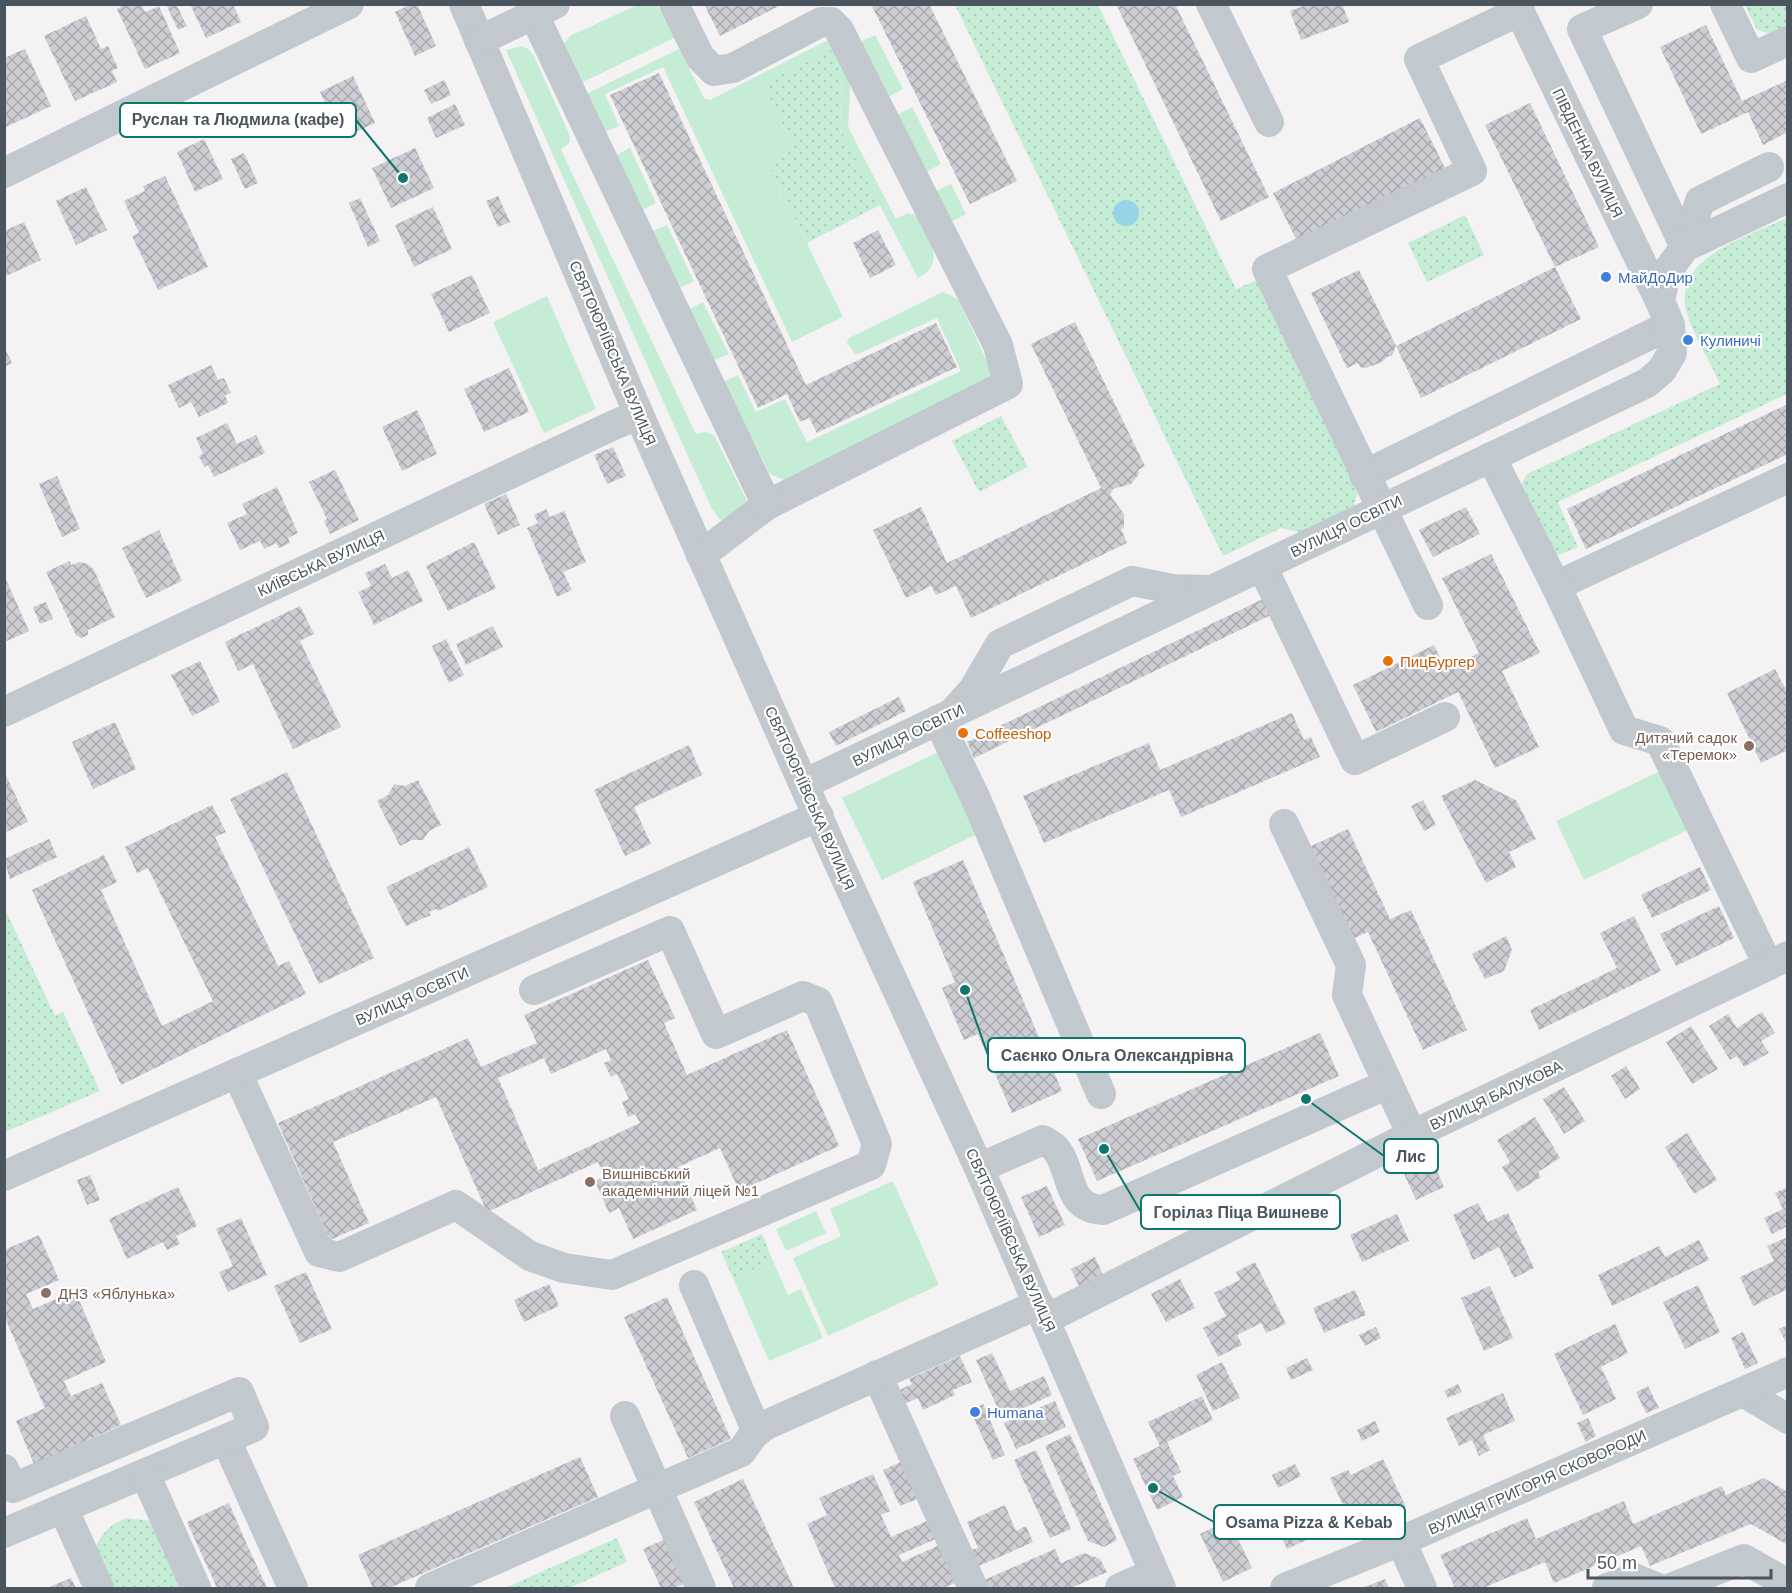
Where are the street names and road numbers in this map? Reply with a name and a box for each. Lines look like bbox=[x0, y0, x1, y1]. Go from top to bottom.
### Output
street label: ПІВДЕННА ВУЛИЦЯ bbox=[1549, 86, 1627, 220]
street label: СВЯТОЮРІЇВСЬКА ВУЛИЦЯ bbox=[566, 258, 660, 448]
street label: ВУЛИЦЯ ОСВІТИ bbox=[1288, 492, 1404, 560]
street label: КИЇВСЬКА ВУЛИЦЯ bbox=[255, 526, 387, 600]
street label: ВУЛИЦЯ ОСВІТИ bbox=[850, 701, 966, 769]
street label: СВЯТОЮРІЇВСЬКА ВУЛИЦЯ bbox=[762, 704, 858, 892]
street label: ВУЛИЦЯ ОСВІТИ bbox=[353, 963, 471, 1029]
street label: ВУЛИЦЯ БАЛУКОВА bbox=[1427, 1057, 1565, 1133]
street label: СВЯТОЮРІЇВСЬКА ВУЛИЦЯ bbox=[963, 1146, 1059, 1334]
street label: ВУЛИЦЯ ГРИГОРІЯ СКОВОРОДИ bbox=[1426, 1426, 1648, 1538]

